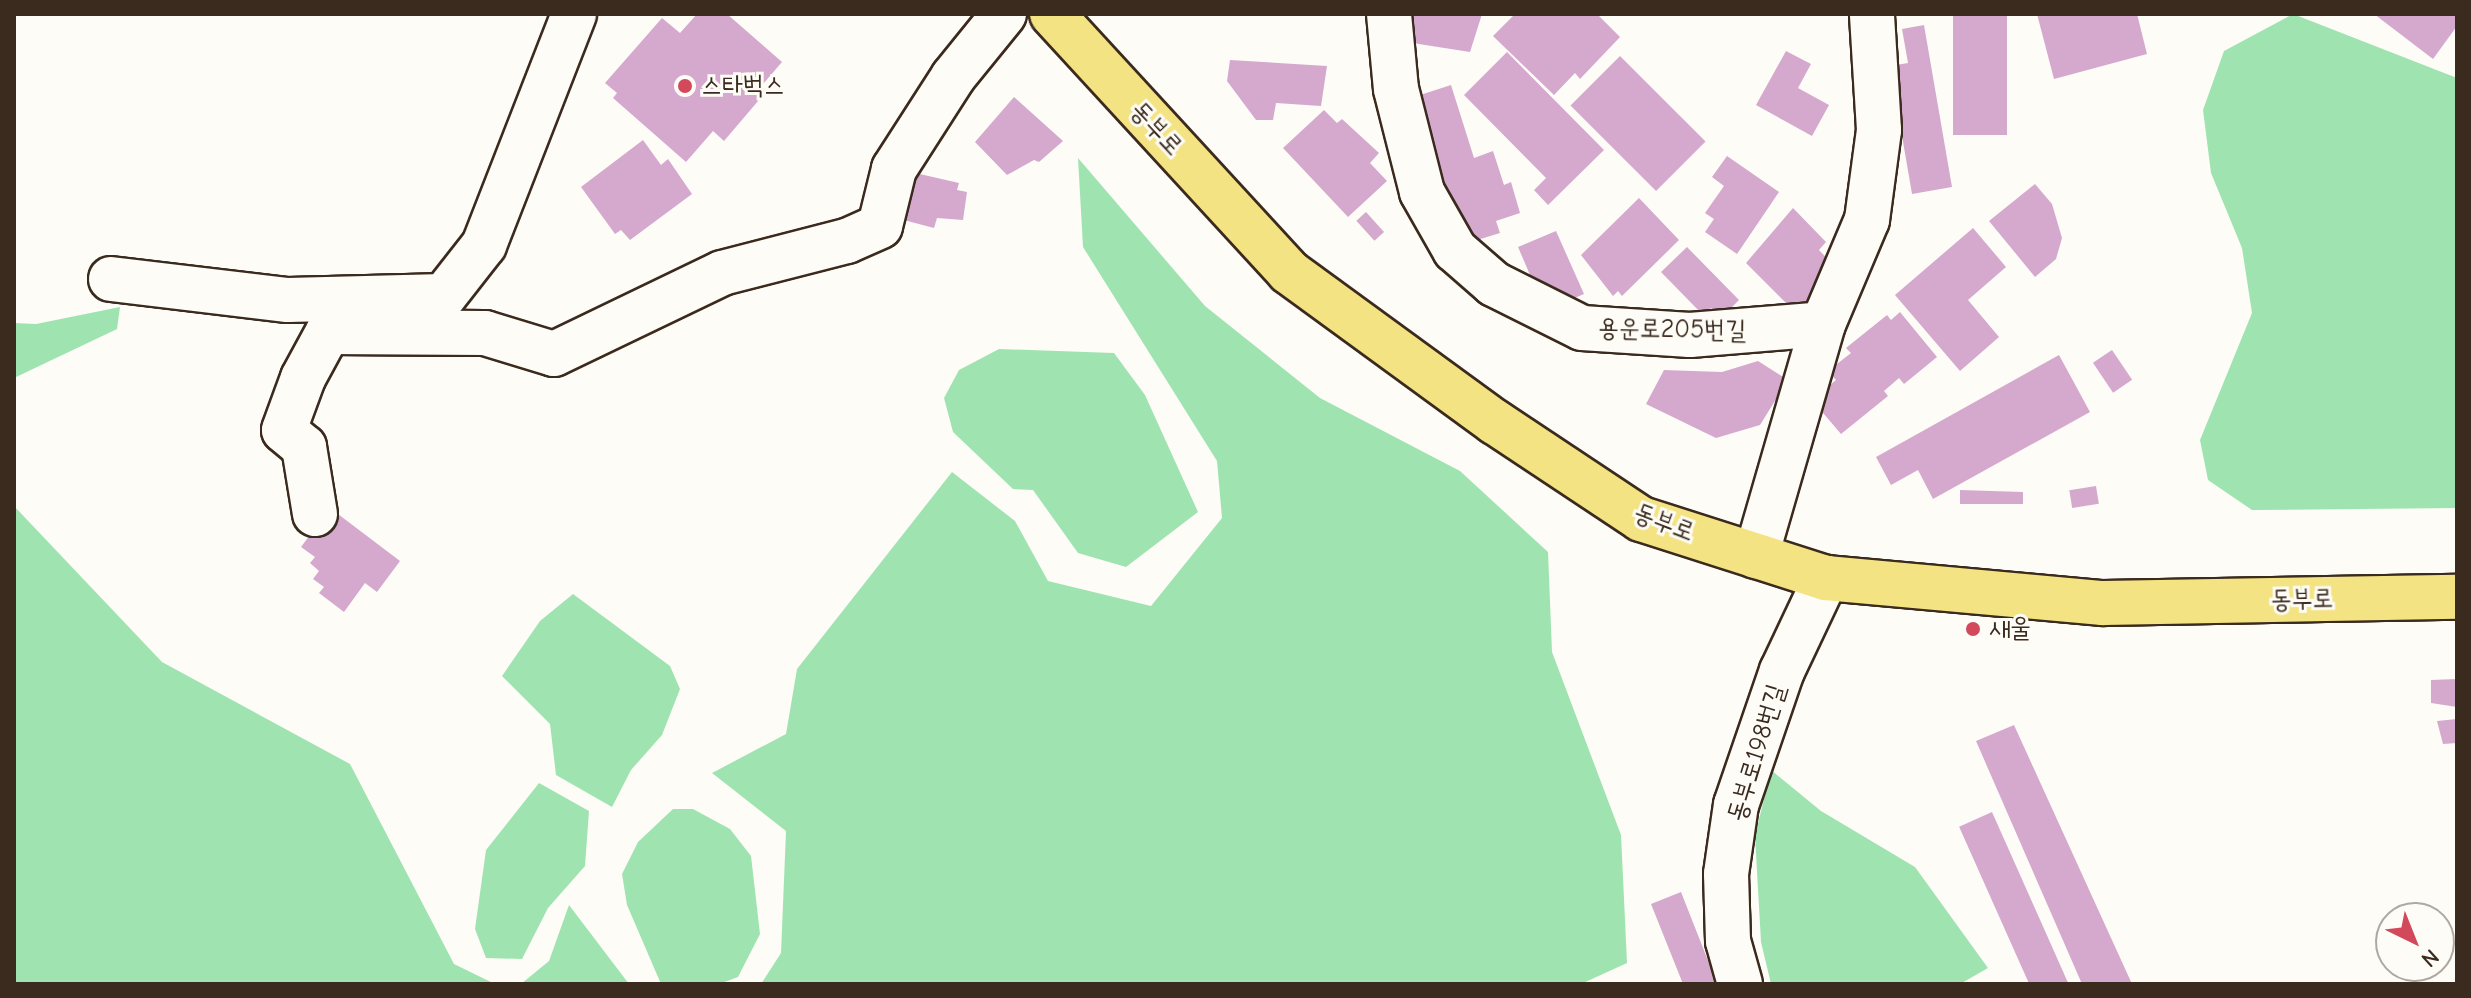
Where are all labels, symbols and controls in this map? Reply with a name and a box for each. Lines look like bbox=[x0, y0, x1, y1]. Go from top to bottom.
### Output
place label: 스타벅스 bbox=[701, 70, 785, 102]
marker: 스타벅스 bbox=[676, 77, 694, 95]
street label: 동부로 bbox=[1123, 95, 1189, 163]
street label: 용운로205번길 bbox=[1598, 313, 1746, 347]
street label: 동부로 bbox=[1629, 497, 1699, 549]
street label: 동부로 bbox=[2270, 584, 2334, 616]
place label: 새울 bbox=[1989, 613, 2031, 645]
marker: 새울 bbox=[1964, 620, 1982, 638]
street label: 동부로198번길 bbox=[1721, 680, 1793, 826]
north arrow bbox=[2375, 902, 2455, 982]
text: N bbox=[2416, 944, 2444, 972]

